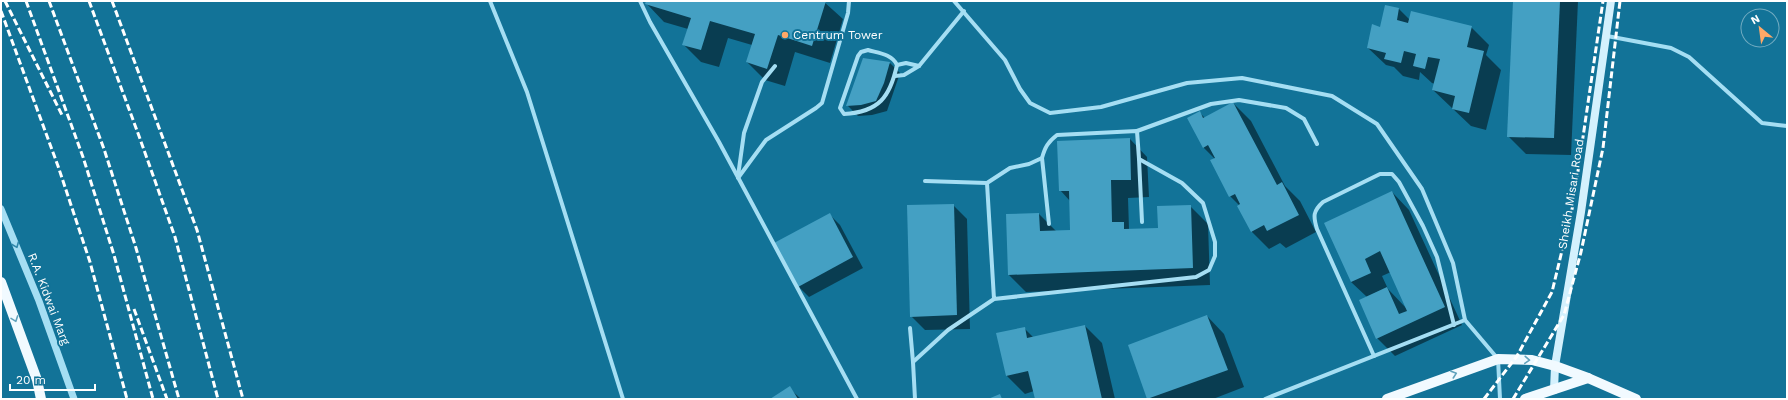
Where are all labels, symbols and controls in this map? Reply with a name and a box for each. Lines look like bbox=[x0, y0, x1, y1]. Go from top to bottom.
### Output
north arrow bbox=[1740, 8, 1780, 48]
text: N bbox=[1749, 12, 1762, 27]
place label: Centrum Tower bbox=[793, 28, 883, 42]
marker: Centrum Tower bbox=[780, 30, 790, 40]
street label: Sheikh Misari Road bbox=[1555, 138, 1587, 250]
one-way arrow bbox=[11, 241, 19, 248]
street label: R.A. Kidwai Marg bbox=[25, 251, 73, 347]
one-way arrow bbox=[10, 315, 18, 322]
one-way arrow bbox=[1524, 356, 1530, 365]
scale bar bbox=[10, 366, 95, 392]
one-way arrow bbox=[1451, 370, 1458, 379]
text: 20 m bbox=[16, 373, 46, 387]

